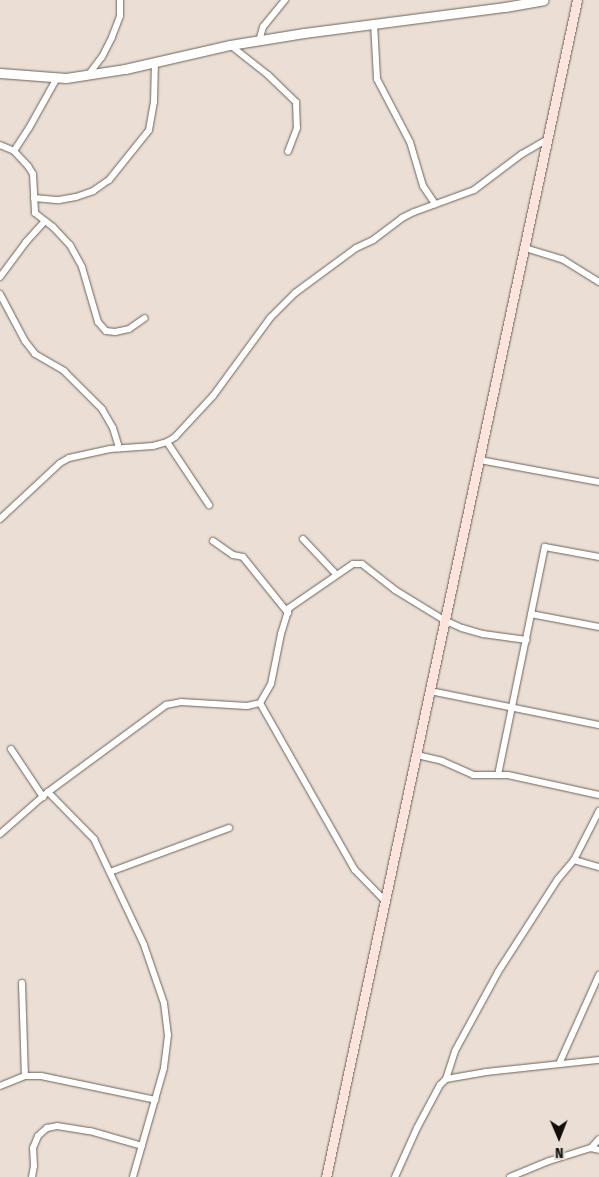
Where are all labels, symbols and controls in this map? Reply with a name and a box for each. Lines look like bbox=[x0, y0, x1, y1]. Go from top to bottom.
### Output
north arrow bbox=[534, 1112, 584, 1162]
text: N bbox=[555, 1144, 564, 1161]

